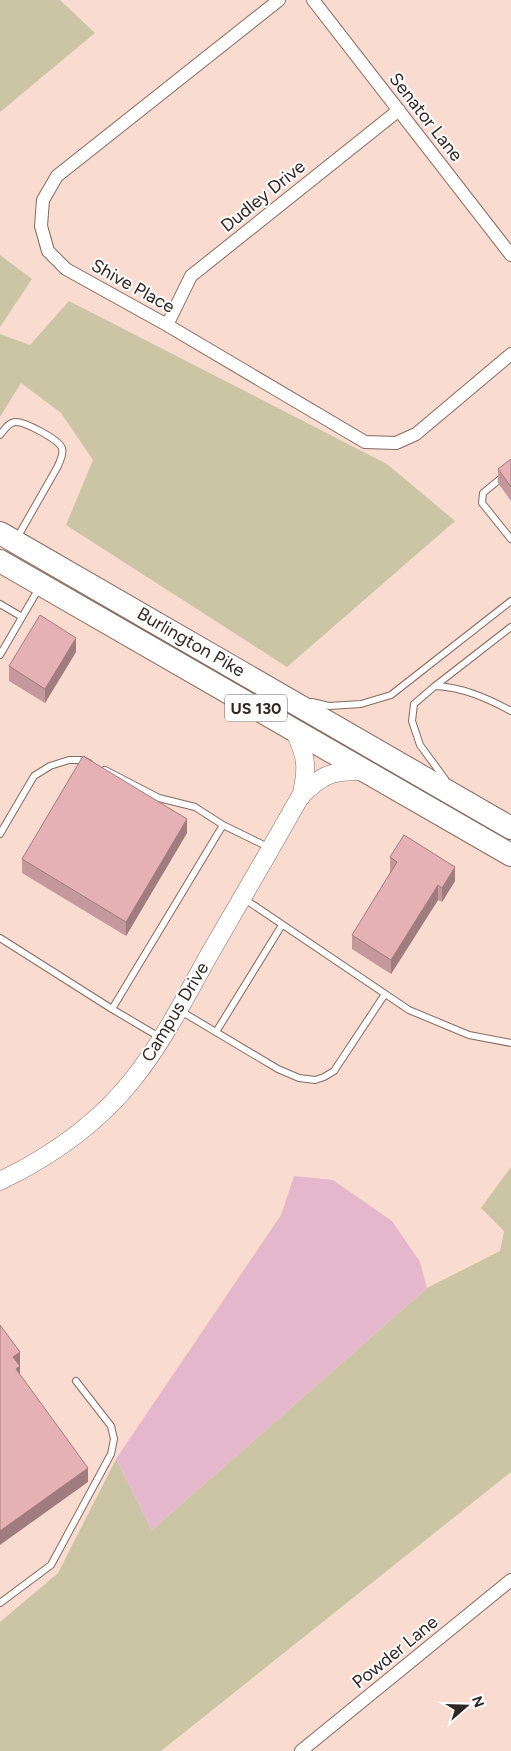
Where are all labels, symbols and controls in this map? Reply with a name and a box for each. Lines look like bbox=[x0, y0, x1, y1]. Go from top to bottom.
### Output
street label: Senator Lane bbox=[385, 68, 467, 166]
street label: Dudley Drive bbox=[216, 155, 310, 237]
street label: Shive Place bbox=[88, 254, 179, 318]
street label: Burlington Pike bbox=[133, 602, 249, 682]
road number: US 130 bbox=[225, 694, 287, 721]
street label: Campus Drive bbox=[137, 958, 214, 1066]
street label: Powder Lane bbox=[348, 1611, 442, 1693]
north arrow bbox=[441, 1681, 491, 1731]
text: N bbox=[468, 1694, 488, 1710]

